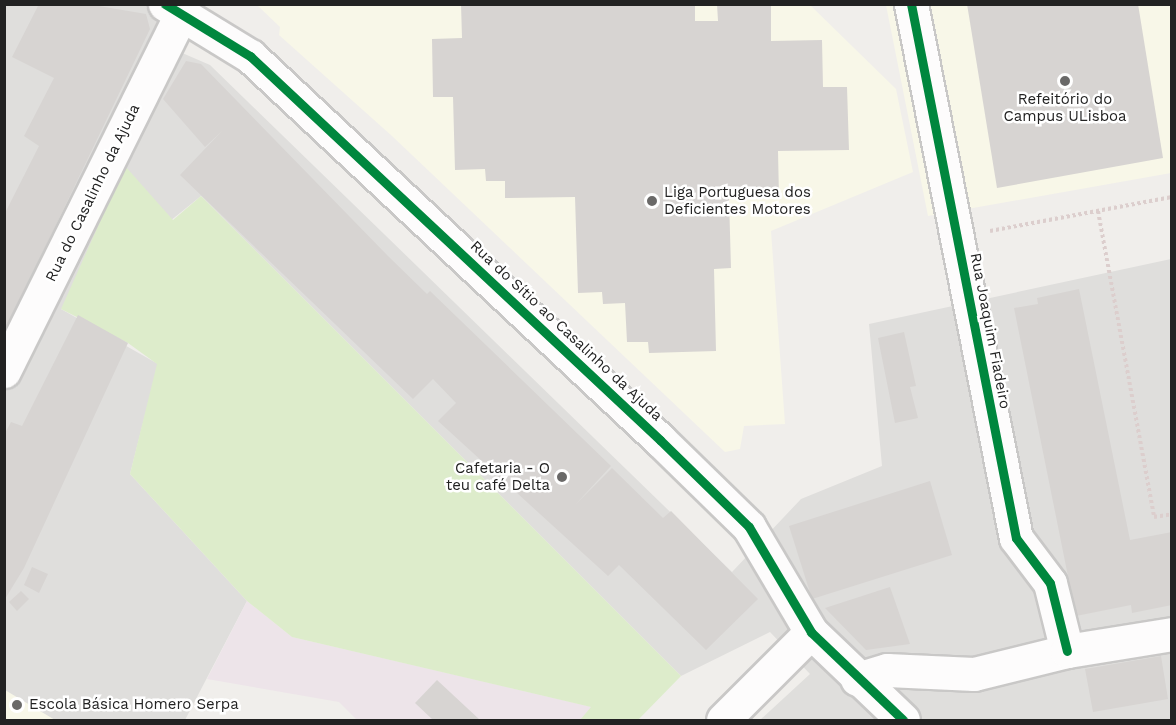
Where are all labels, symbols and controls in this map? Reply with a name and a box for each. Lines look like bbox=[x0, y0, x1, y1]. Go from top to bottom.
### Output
marker: Refeitório do Campus ULisboa bbox=[1058, 74, 1072, 88]
place label: Refeitório do Campus ULisboa bbox=[1003, 90, 1127, 125]
street label: Rua do Casalinho da Ajuda bbox=[42, 101, 144, 285]
place label: Liga Portuguesa dos Deficientes Motores bbox=[664, 183, 811, 218]
marker: Liga Portuguesa dos Deficientes Motores bbox=[645, 194, 659, 208]
street label: Rua do Sítio ao Casalinho da Ajuda bbox=[466, 237, 666, 425]
street label: Rua Joaquim Fiadeiro bbox=[966, 251, 1014, 411]
place label: Cafetaria - O teu café Delta bbox=[446, 459, 550, 494]
marker: Cafetaria - O teu café Delta bbox=[555, 470, 569, 484]
place label: Escola Básica Homero Serpa bbox=[29, 696, 239, 714]
marker: Escola Básica Homero Serpa bbox=[10, 698, 24, 712]

